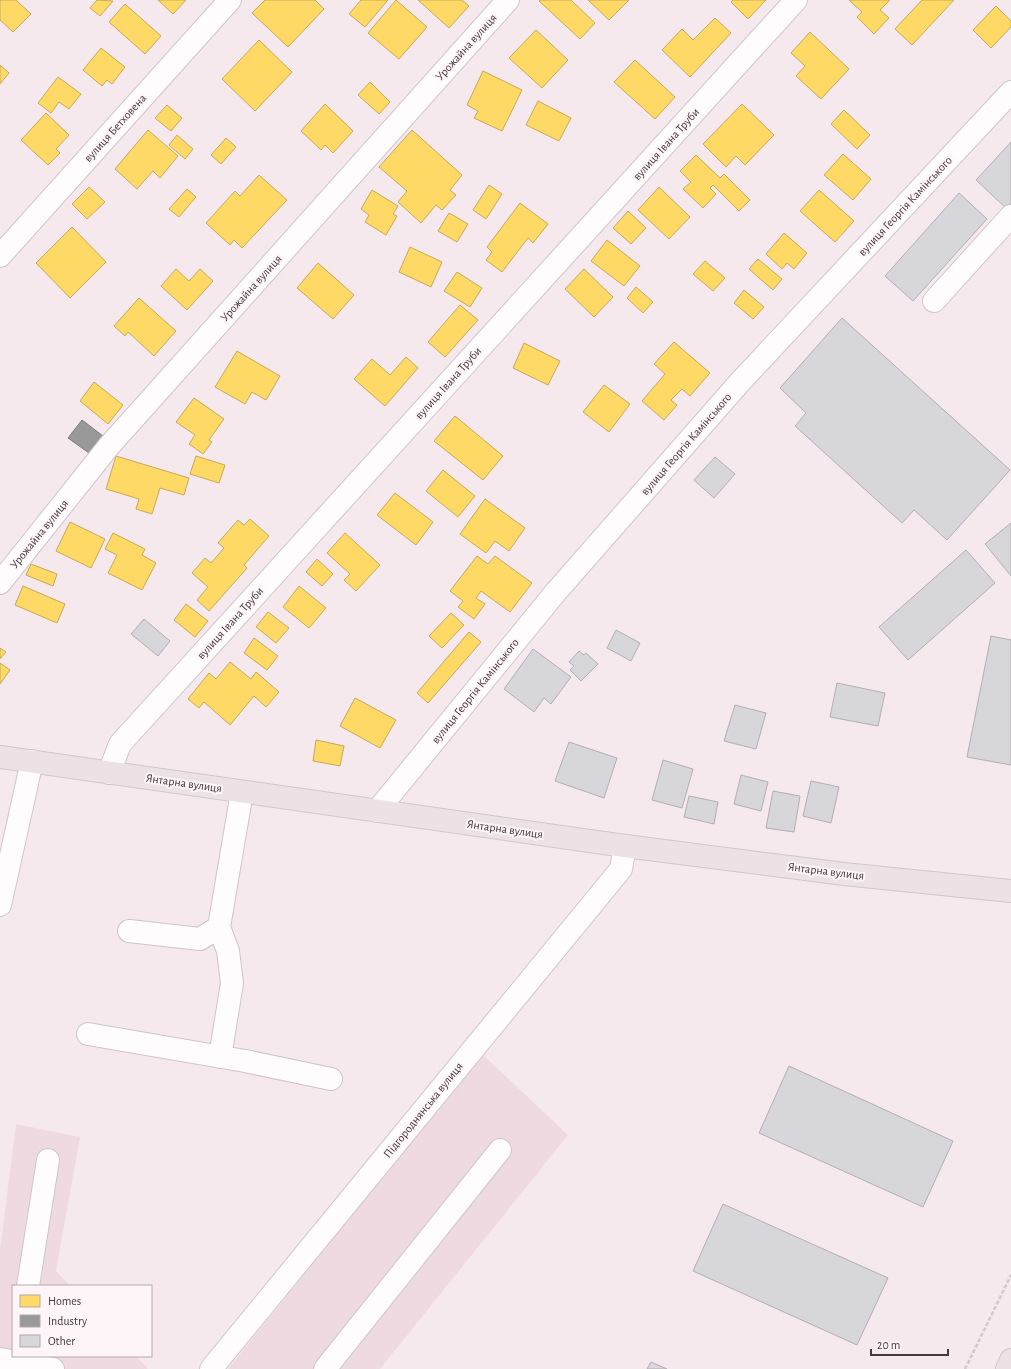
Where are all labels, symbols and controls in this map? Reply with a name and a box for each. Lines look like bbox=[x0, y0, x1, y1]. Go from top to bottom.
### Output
street label: Урожайна вулиця bbox=[433, 11, 500, 83]
street label: вулиця Бетховена bbox=[82, 91, 150, 165]
street label: вулиця Івана Труби bbox=[631, 106, 702, 183]
street label: вулиця Георгія Камінського bbox=[856, 154, 955, 259]
street label: Урожайна вулиця bbox=[218, 252, 285, 324]
street label: вулиця Івана Труби bbox=[413, 345, 484, 422]
street label: вулиця Георгія Камінського bbox=[638, 390, 734, 498]
street label: Урожайна вулиця bbox=[8, 497, 71, 571]
street label: вулиця Івана Труби bbox=[195, 585, 266, 662]
street label: вулиця Георгія Камінського bbox=[429, 636, 522, 746]
street label: Янтарна вулиця bbox=[145, 772, 223, 795]
street label: Янтарна вулиця bbox=[466, 818, 544, 841]
street label: Янтарна вулиця bbox=[787, 860, 865, 883]
street label: Підгороднянська вулиця bbox=[381, 1060, 466, 1161]
legend bbox=[12, 1285, 152, 1357]
text: Homes bbox=[48, 1295, 81, 1307]
text: Industry bbox=[48, 1315, 87, 1328]
scale bar bbox=[871, 1331, 948, 1357]
text: Other bbox=[48, 1335, 75, 1347]
text: 20 m bbox=[877, 1339, 900, 1351]

